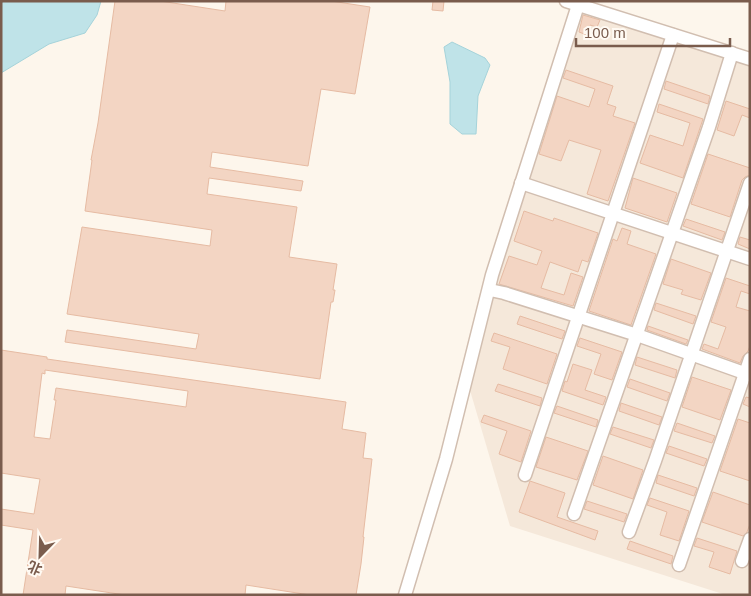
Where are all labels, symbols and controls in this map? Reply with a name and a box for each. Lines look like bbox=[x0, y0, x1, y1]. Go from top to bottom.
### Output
scale bar bbox=[576, 15, 730, 47]
text: 100 m bbox=[584, 24, 626, 41]
north arrow bbox=[15, 531, 65, 581]
text: 北 bbox=[25, 558, 44, 578]

